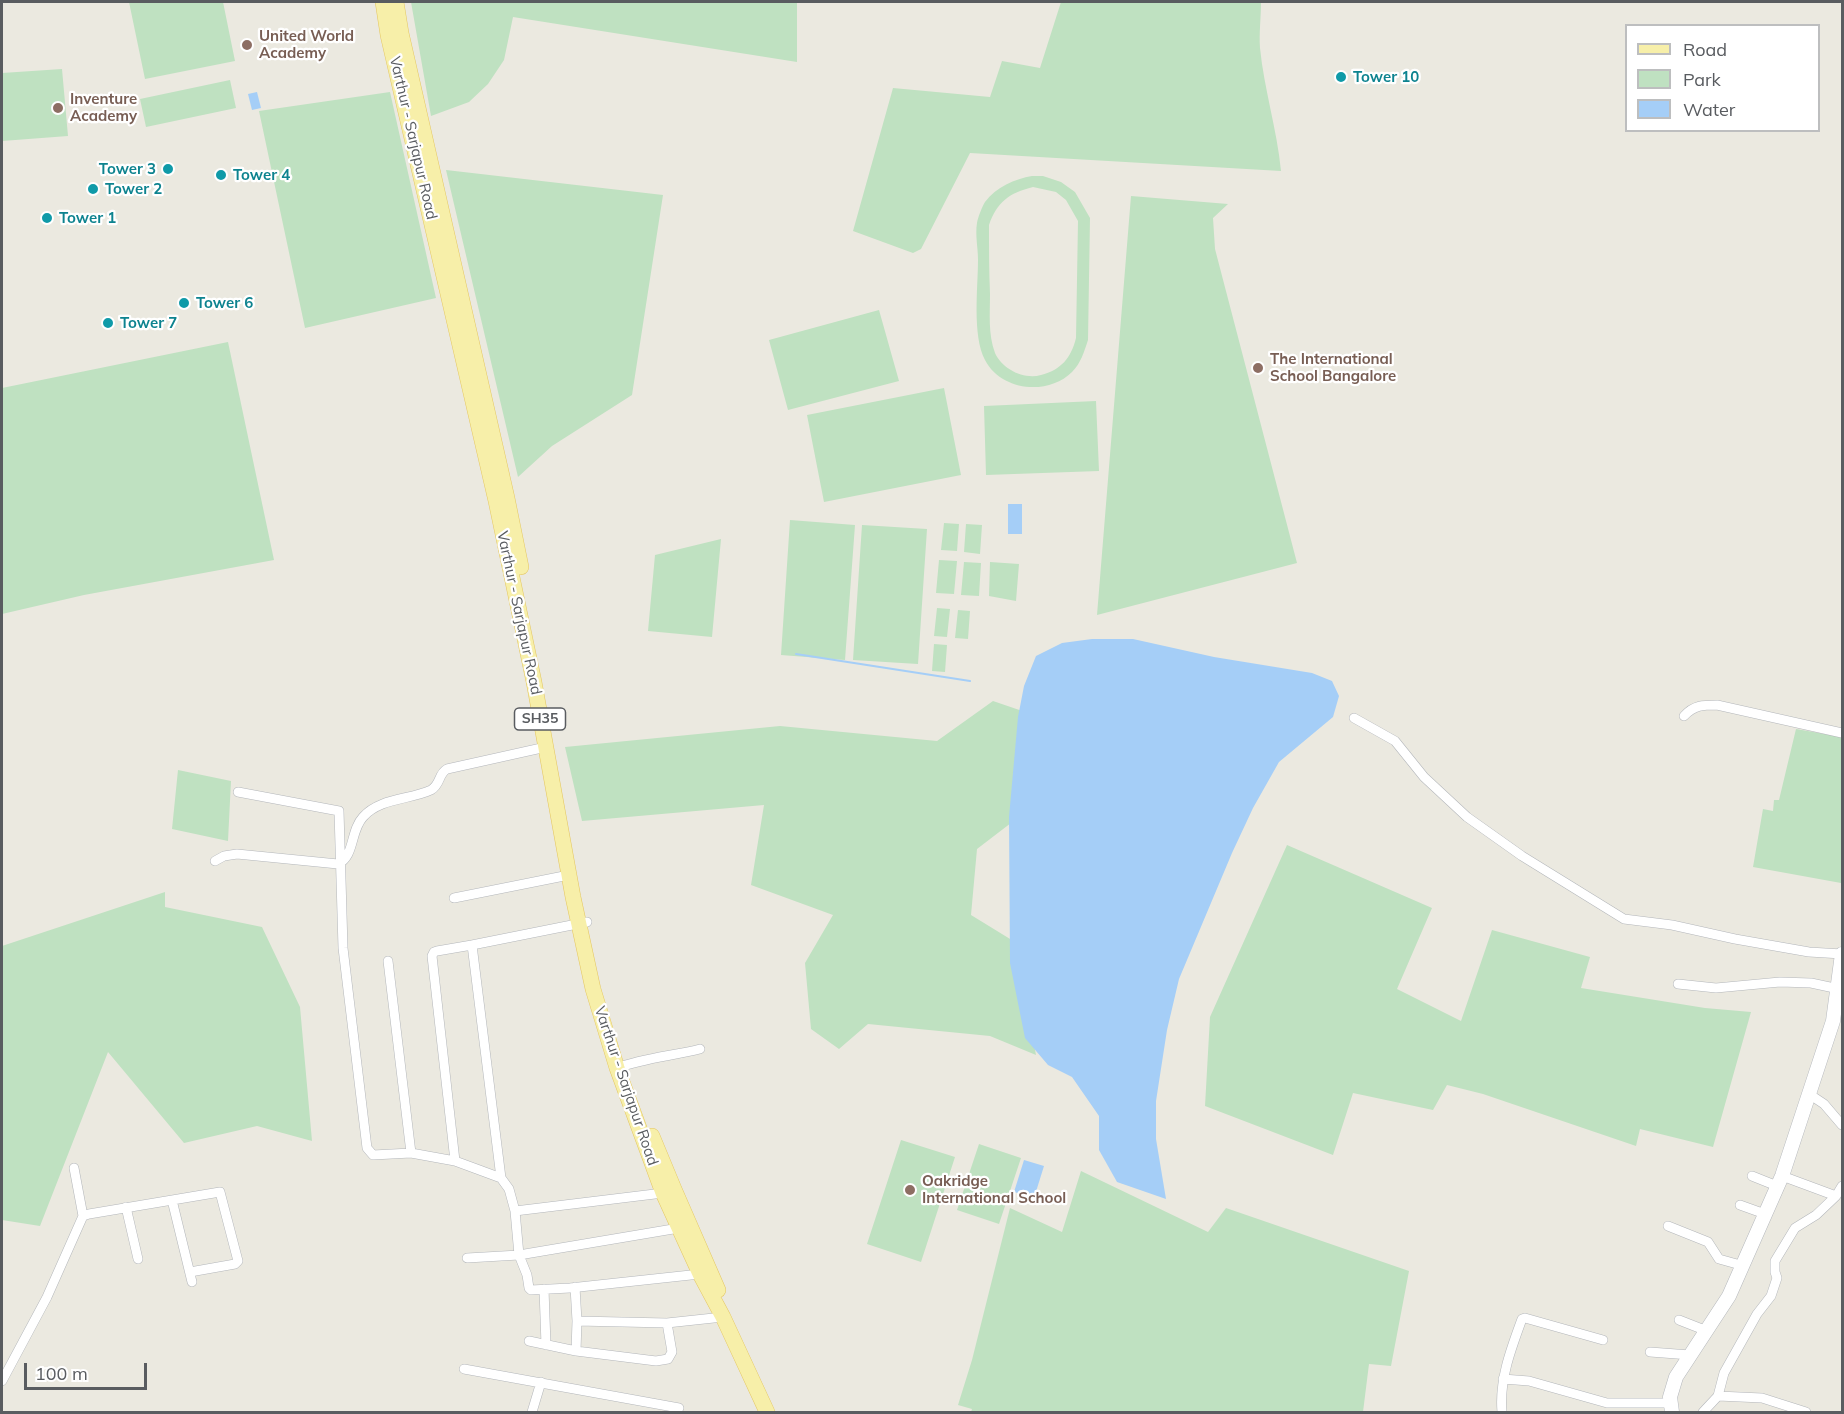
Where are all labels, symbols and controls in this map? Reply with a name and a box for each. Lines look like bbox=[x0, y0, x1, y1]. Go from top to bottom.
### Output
legend bbox=[1625, 24, 1820, 132]
place label: United World Academy bbox=[259, 27, 354, 62]
marker: United World Academy bbox=[240, 38, 254, 52]
text: Road bbox=[1683, 38, 1727, 61]
street label: Varthur - Sarjapur Road bbox=[385, 55, 441, 221]
place label: Tower 10 bbox=[1353, 68, 1419, 86]
text: Park bbox=[1683, 68, 1721, 91]
marker: Tower 10 bbox=[1334, 70, 1348, 84]
place label: Inventure Academy bbox=[70, 90, 137, 125]
text: Water bbox=[1683, 98, 1735, 121]
marker: Inventure Academy bbox=[51, 101, 65, 115]
place label: Tower 3 bbox=[99, 160, 156, 178]
marker: Tower 3 bbox=[161, 162, 175, 176]
place label: Tower 4 bbox=[233, 166, 290, 184]
marker: Tower 4 bbox=[214, 168, 228, 182]
place label: Tower 2 bbox=[105, 180, 162, 198]
marker: Tower 2 bbox=[86, 182, 100, 196]
place label: Tower 1 bbox=[59, 209, 116, 227]
marker: Tower 1 bbox=[40, 211, 54, 225]
place label: Tower 6 bbox=[196, 294, 253, 312]
marker: Tower 6 bbox=[177, 296, 191, 310]
place label: Tower 7 bbox=[120, 314, 177, 332]
marker: Tower 7 bbox=[101, 316, 115, 330]
place label: The International School Bangalore bbox=[1270, 350, 1396, 385]
marker: The International School Bangalore bbox=[1251, 361, 1265, 375]
street label: Varthur - Sarjapur Road bbox=[493, 529, 545, 697]
road number: SH35 bbox=[514, 708, 566, 730]
street label: Varthur - Sarjapur Road bbox=[590, 1004, 662, 1168]
place label: Oakridge International School bbox=[922, 1172, 1066, 1207]
marker: Oakridge International School bbox=[903, 1183, 917, 1197]
scale bar bbox=[27, 1351, 150, 1389]
text: 100 m bbox=[35, 1362, 88, 1385]

